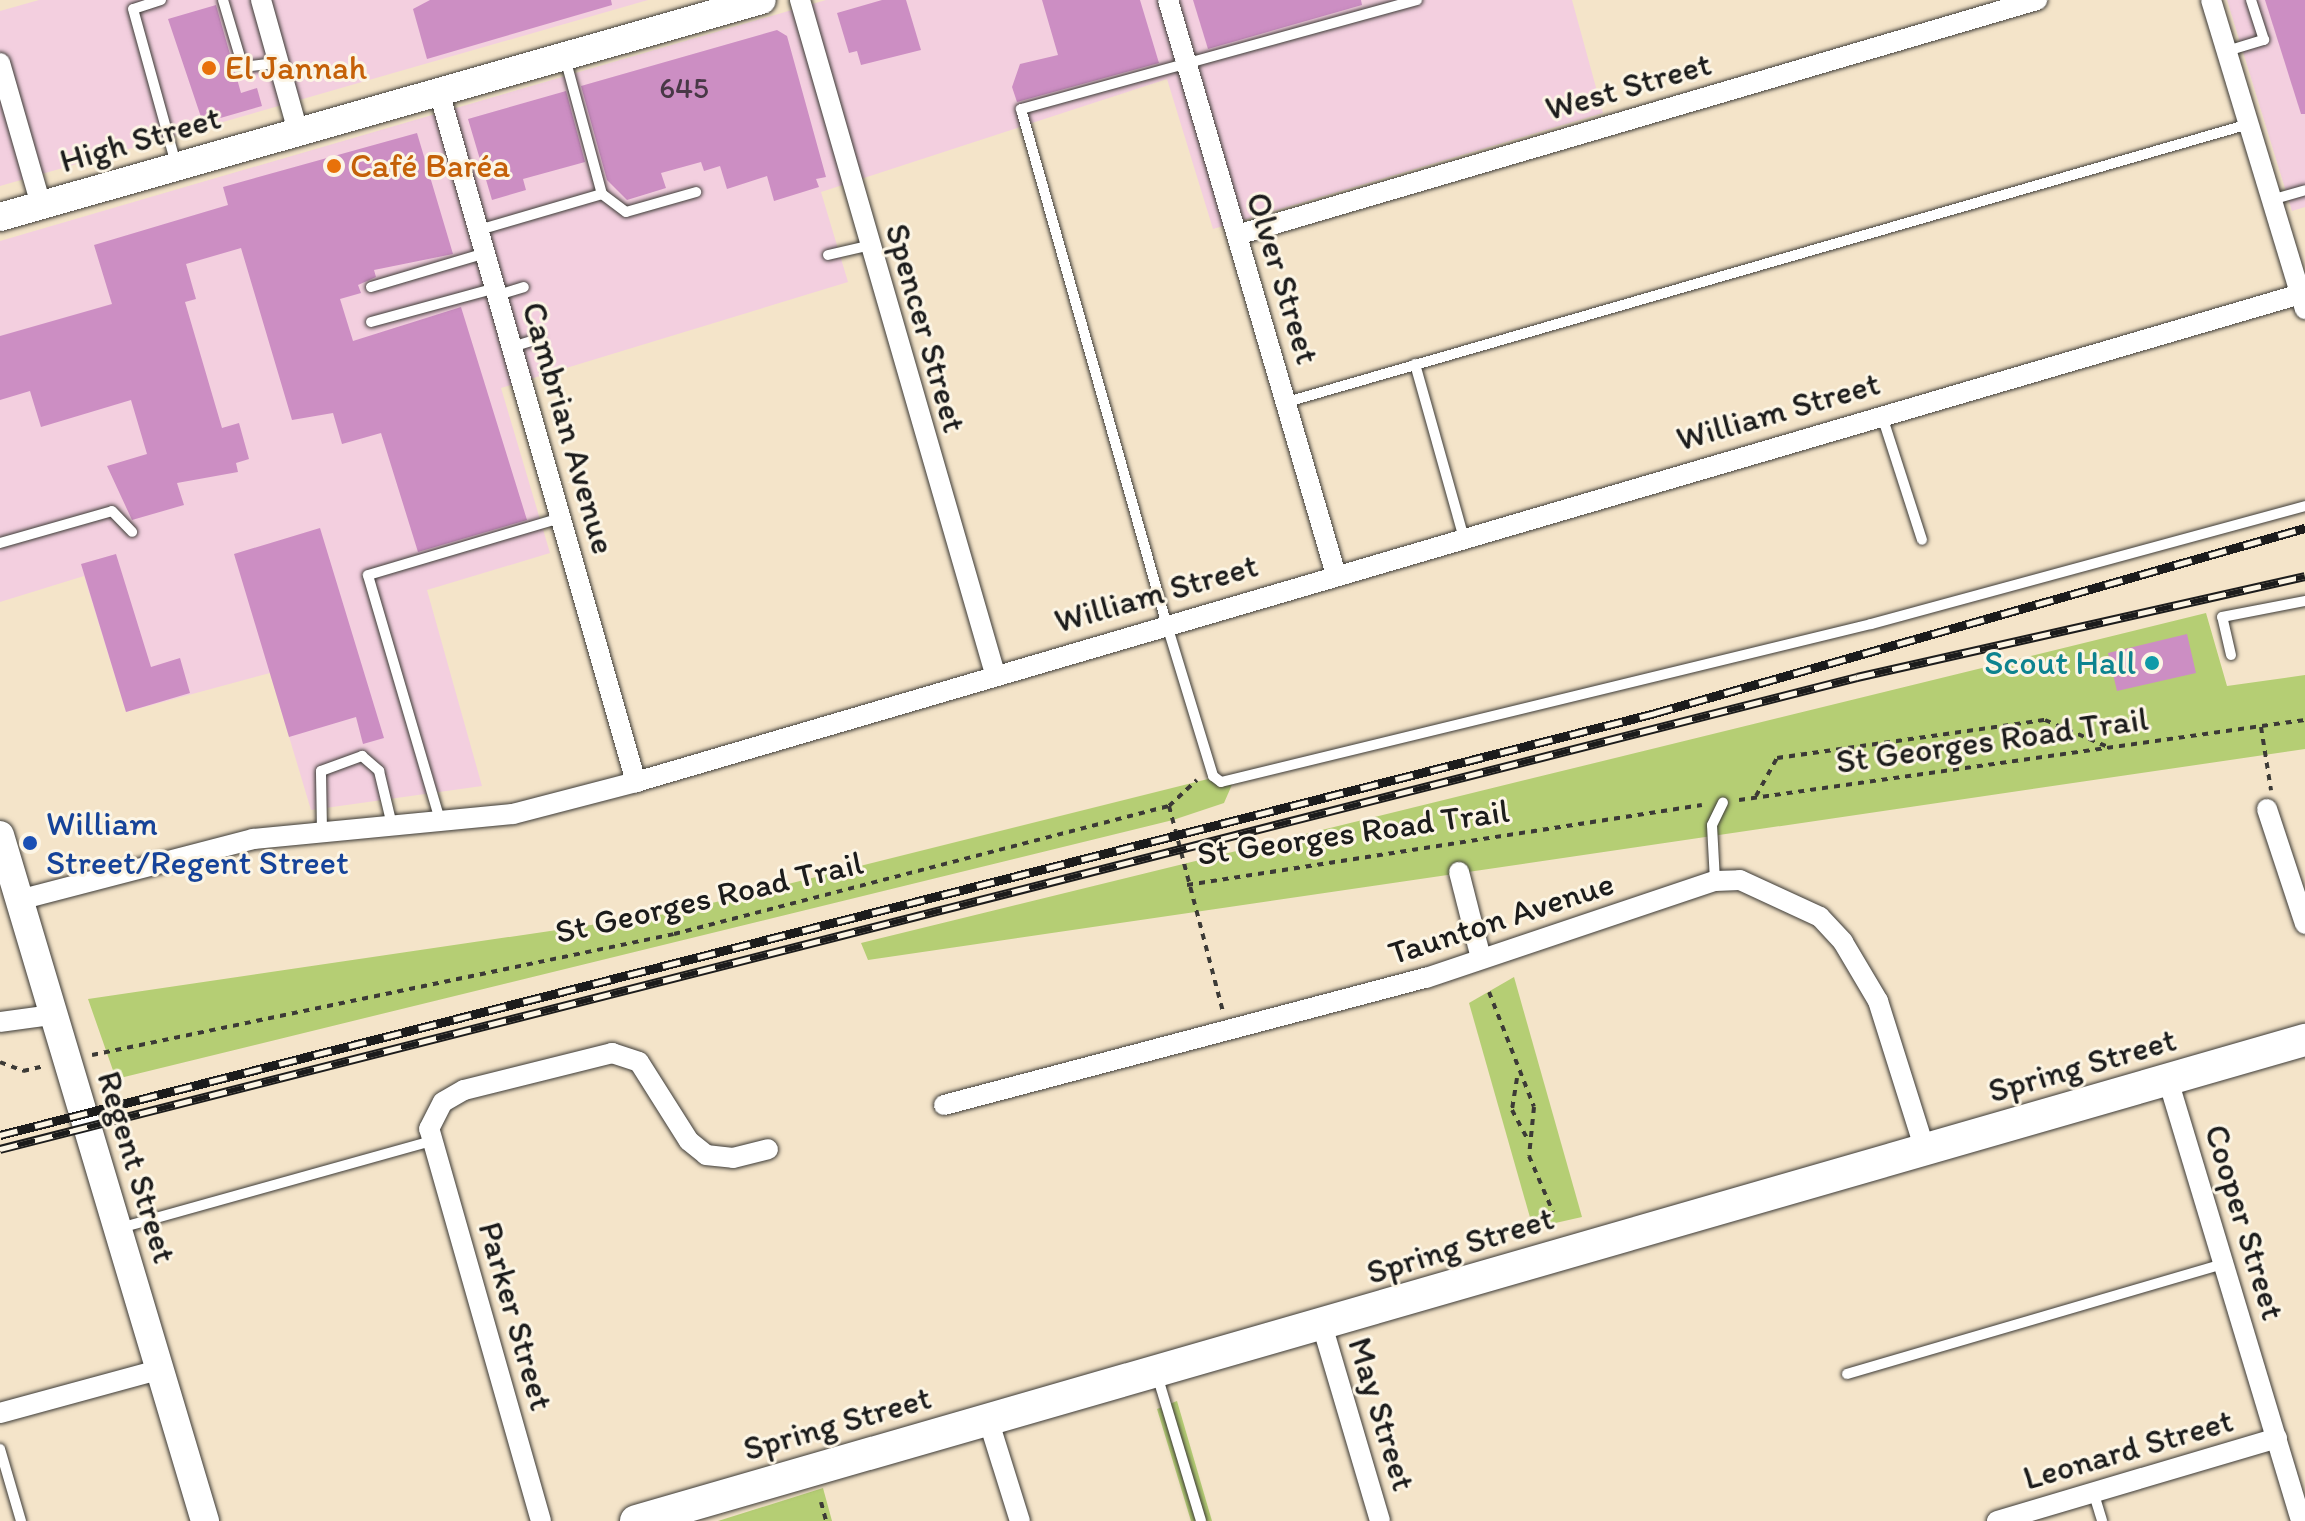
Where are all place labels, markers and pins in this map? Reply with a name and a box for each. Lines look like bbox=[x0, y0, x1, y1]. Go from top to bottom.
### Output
place label: El Jannah bbox=[225, 48, 367, 88]
marker: El Jannah bbox=[200, 59, 218, 77]
place label: Café Baréa bbox=[350, 146, 511, 186]
marker: Café Baréa bbox=[325, 157, 343, 175]
place label: Scout Hall bbox=[1984, 643, 2136, 683]
marker: Scout Hall bbox=[2143, 654, 2161, 672]
place label: William Street/Regent Street bbox=[46, 803, 349, 882]
marker: William Street/Regent Street bbox=[21, 834, 39, 852]

